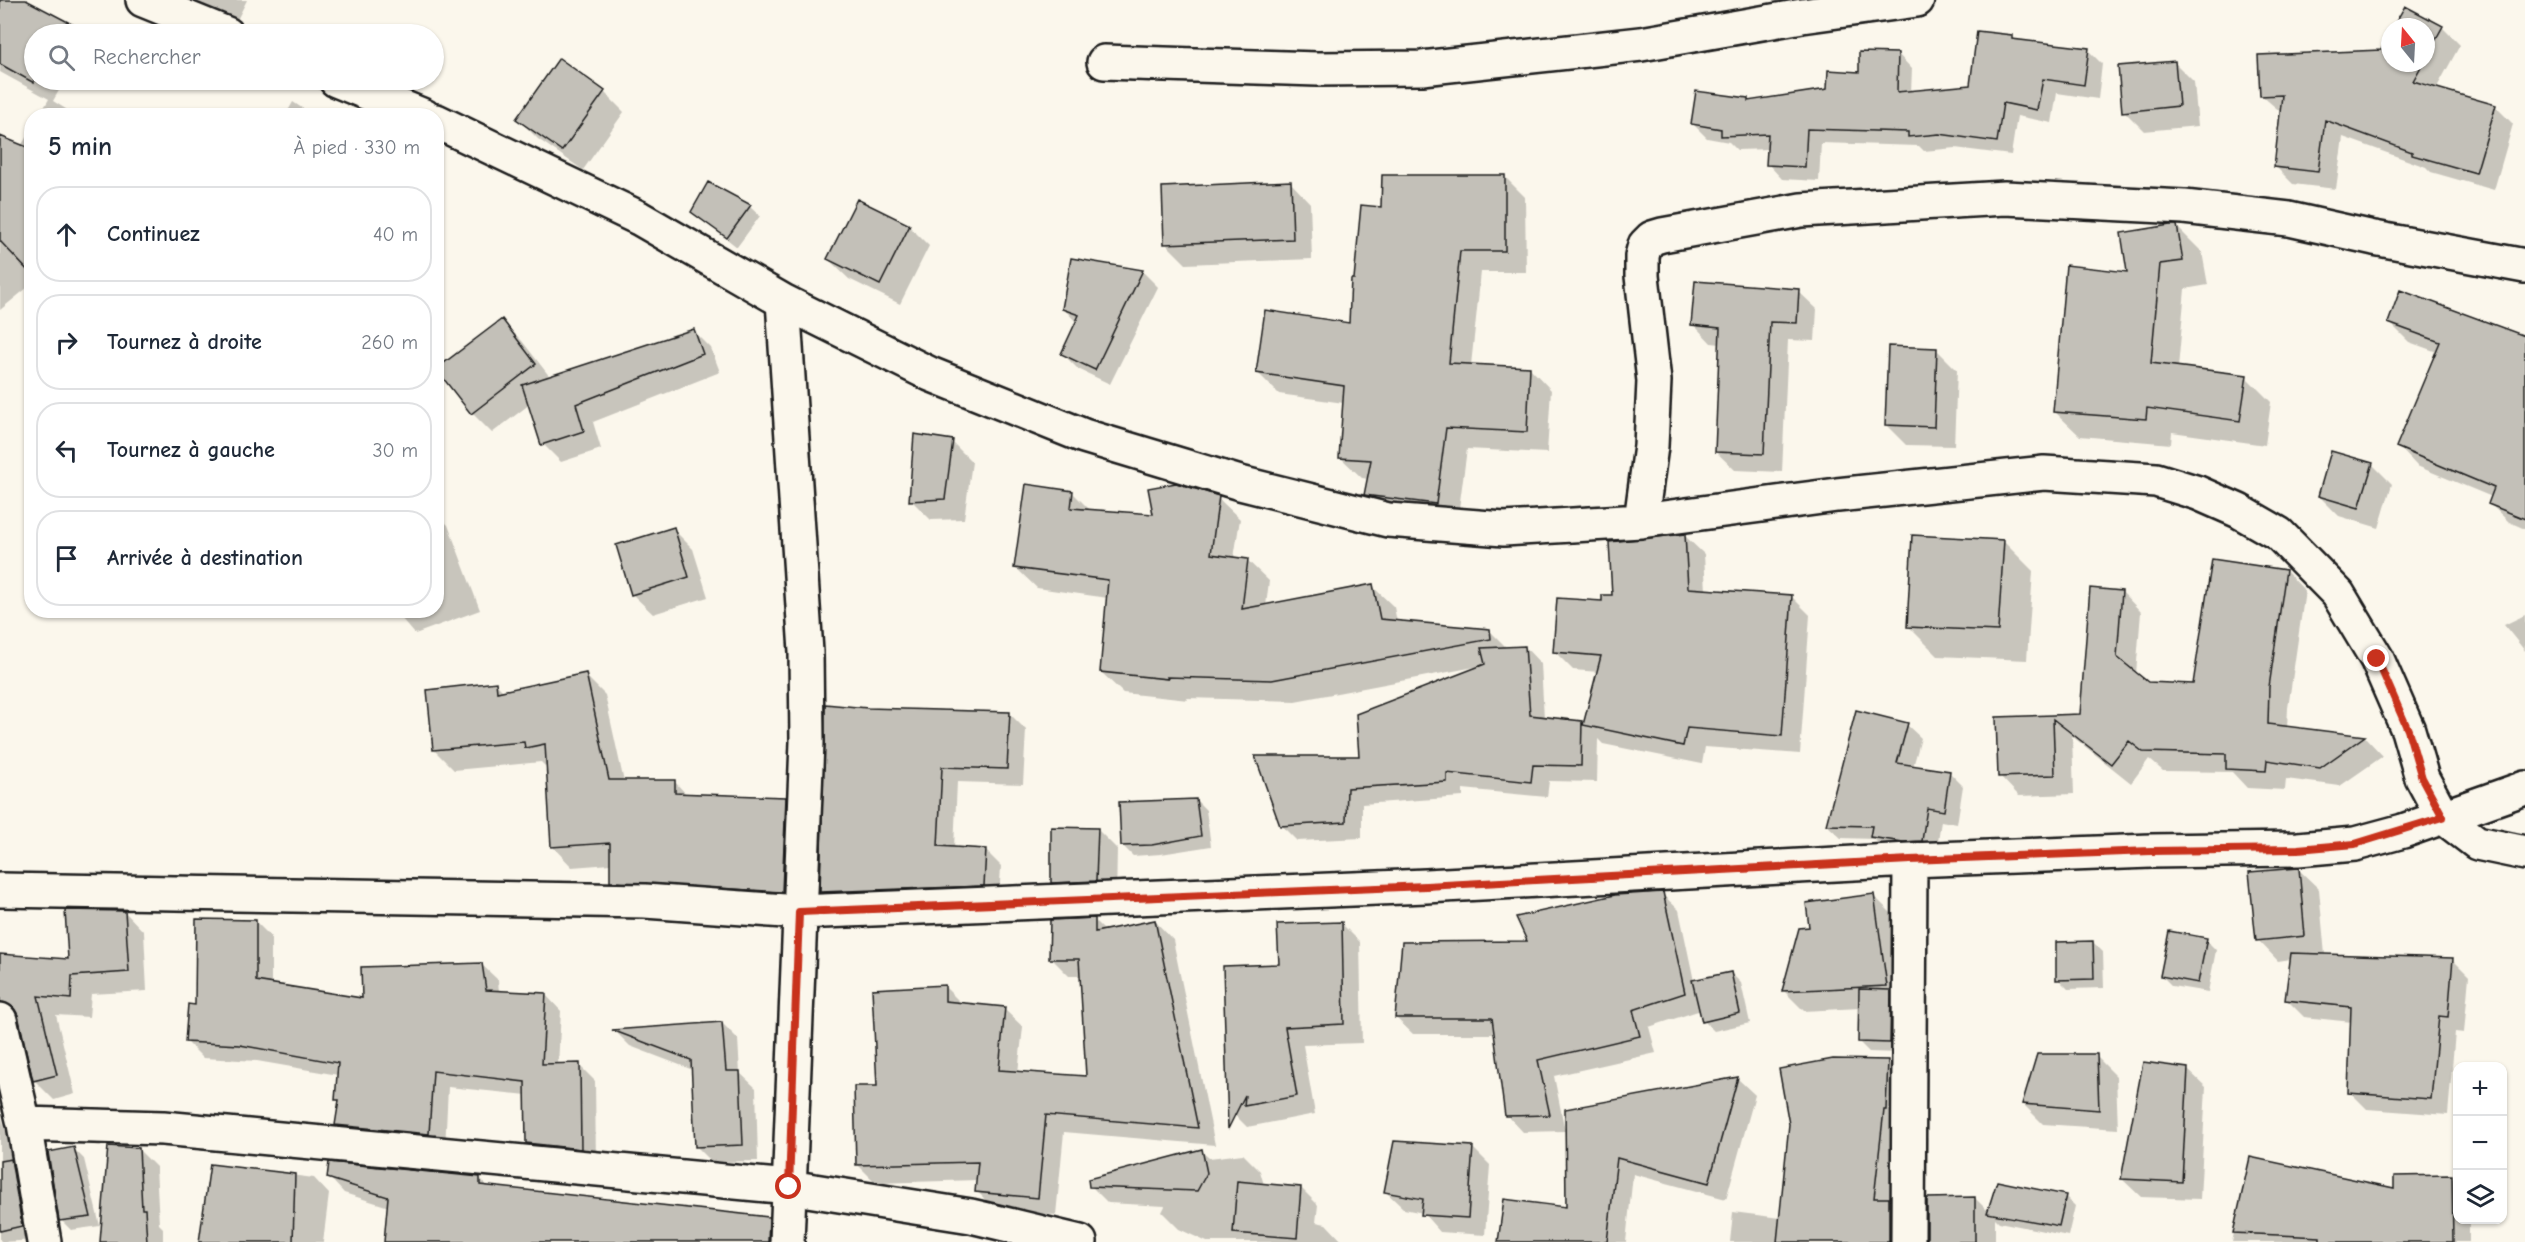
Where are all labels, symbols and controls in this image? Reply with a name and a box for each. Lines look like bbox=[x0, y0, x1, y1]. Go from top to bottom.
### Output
north arrow bbox=[2381, 18, 2435, 72]
search box bbox=[24, 24, 444, 90]
icon: search bbox=[45, 41, 78, 74]
text: Rechercher bbox=[93, 44, 201, 70]
text: 5 min bbox=[48, 132, 112, 162]
text: À pied · 330 m bbox=[293, 136, 420, 159]
icon: ahead bbox=[50, 218, 83, 251]
text: Continuez bbox=[107, 221, 200, 247]
text: 40 m bbox=[373, 223, 418, 246]
icon: right bbox=[50, 326, 83, 359]
text: Tournez à droite bbox=[107, 329, 262, 355]
text: 260 m bbox=[361, 331, 418, 354]
icon: left bbox=[50, 434, 83, 467]
text: Tournez à gauche bbox=[107, 437, 275, 463]
text: 30 m bbox=[372, 439, 418, 462]
icon: arrive bbox=[50, 542, 83, 575]
text: Arrivée à destination bbox=[107, 545, 303, 571]
route end bbox=[2363, 645, 2389, 671]
map controls bbox=[2453, 1062, 2507, 1224]
button: + bbox=[2453, 1062, 2507, 1116]
button: − bbox=[2453, 1116, 2507, 1170]
button: layers bbox=[2453, 1170, 2507, 1224]
route start bbox=[775, 1173, 801, 1199]

